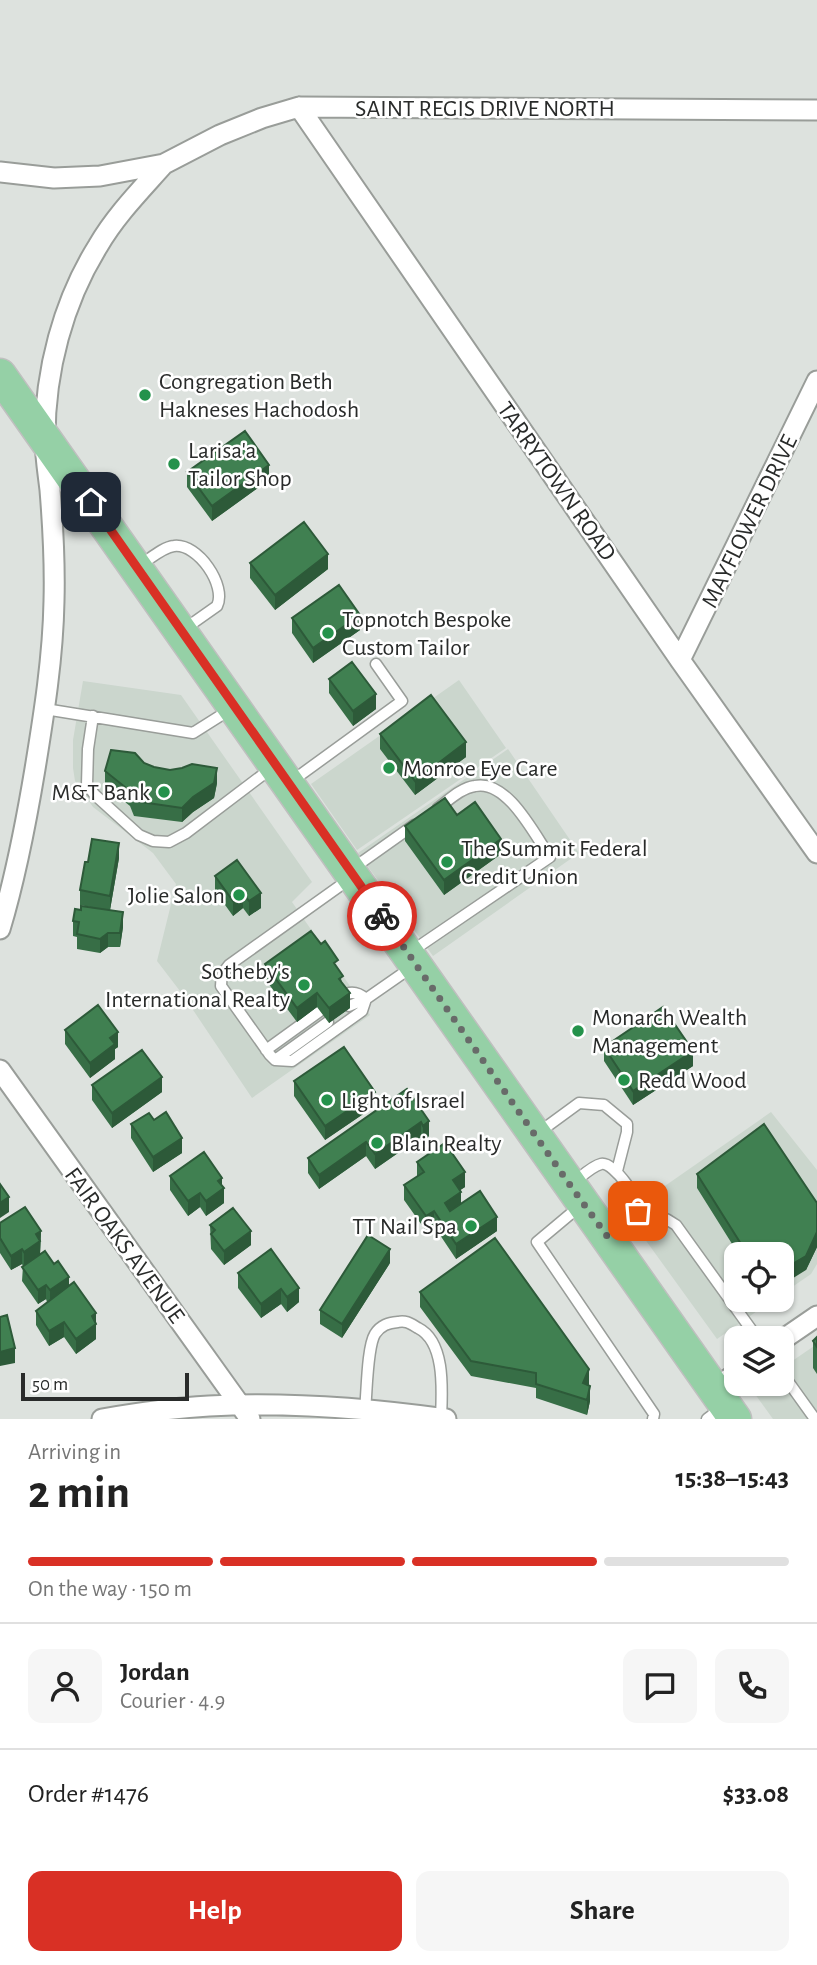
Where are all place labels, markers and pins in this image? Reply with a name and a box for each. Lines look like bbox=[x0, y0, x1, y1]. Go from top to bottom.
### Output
place label: Congregation Beth Hakneses Hachodosh bbox=[159, 370, 359, 422]
marker: Congregation Beth Hakneses Hachodosh bbox=[137, 387, 153, 403]
place label: Larisa'a Tailor Shop bbox=[188, 439, 292, 491]
marker: Larisa'a Tailor Shop bbox=[166, 456, 182, 472]
pin bbox=[61, 472, 121, 532]
place label: Topnotch Bespoke Custom Tailor bbox=[342, 608, 511, 660]
marker: Topnotch Bespoke Custom Tailor bbox=[320, 625, 336, 641]
place label: Monroe Eye Care bbox=[403, 757, 558, 781]
marker: Monroe Eye Care bbox=[381, 760, 397, 776]
place label: M&T Bank bbox=[52, 781, 150, 805]
marker: M&T Bank bbox=[156, 784, 172, 800]
place label: The Summit Federal Credit Union bbox=[461, 837, 648, 889]
marker: The Summit Federal Credit Union bbox=[439, 854, 455, 870]
place label: Jolie Salon bbox=[128, 884, 225, 908]
marker: Jolie Salon bbox=[231, 887, 247, 903]
place label: Sotheby's International Realty bbox=[105, 960, 290, 1012]
marker: Sotheby's International Realty bbox=[296, 977, 312, 993]
place label: Monarch Wealth Management bbox=[592, 1006, 747, 1058]
marker: Monarch Wealth Management bbox=[570, 1023, 586, 1039]
place label: Redd Wood bbox=[638, 1069, 747, 1093]
marker: Redd Wood bbox=[616, 1072, 632, 1088]
place label: Light of Israel bbox=[341, 1089, 466, 1113]
marker: Light of Israel bbox=[319, 1092, 335, 1108]
place label: Blain Realty bbox=[391, 1132, 502, 1156]
marker: Blain Realty bbox=[369, 1135, 385, 1151]
pin bbox=[608, 1181, 668, 1241]
place label: TT Nail Spa bbox=[352, 1215, 457, 1239]
marker: TT Nail Spa bbox=[463, 1218, 479, 1234]

